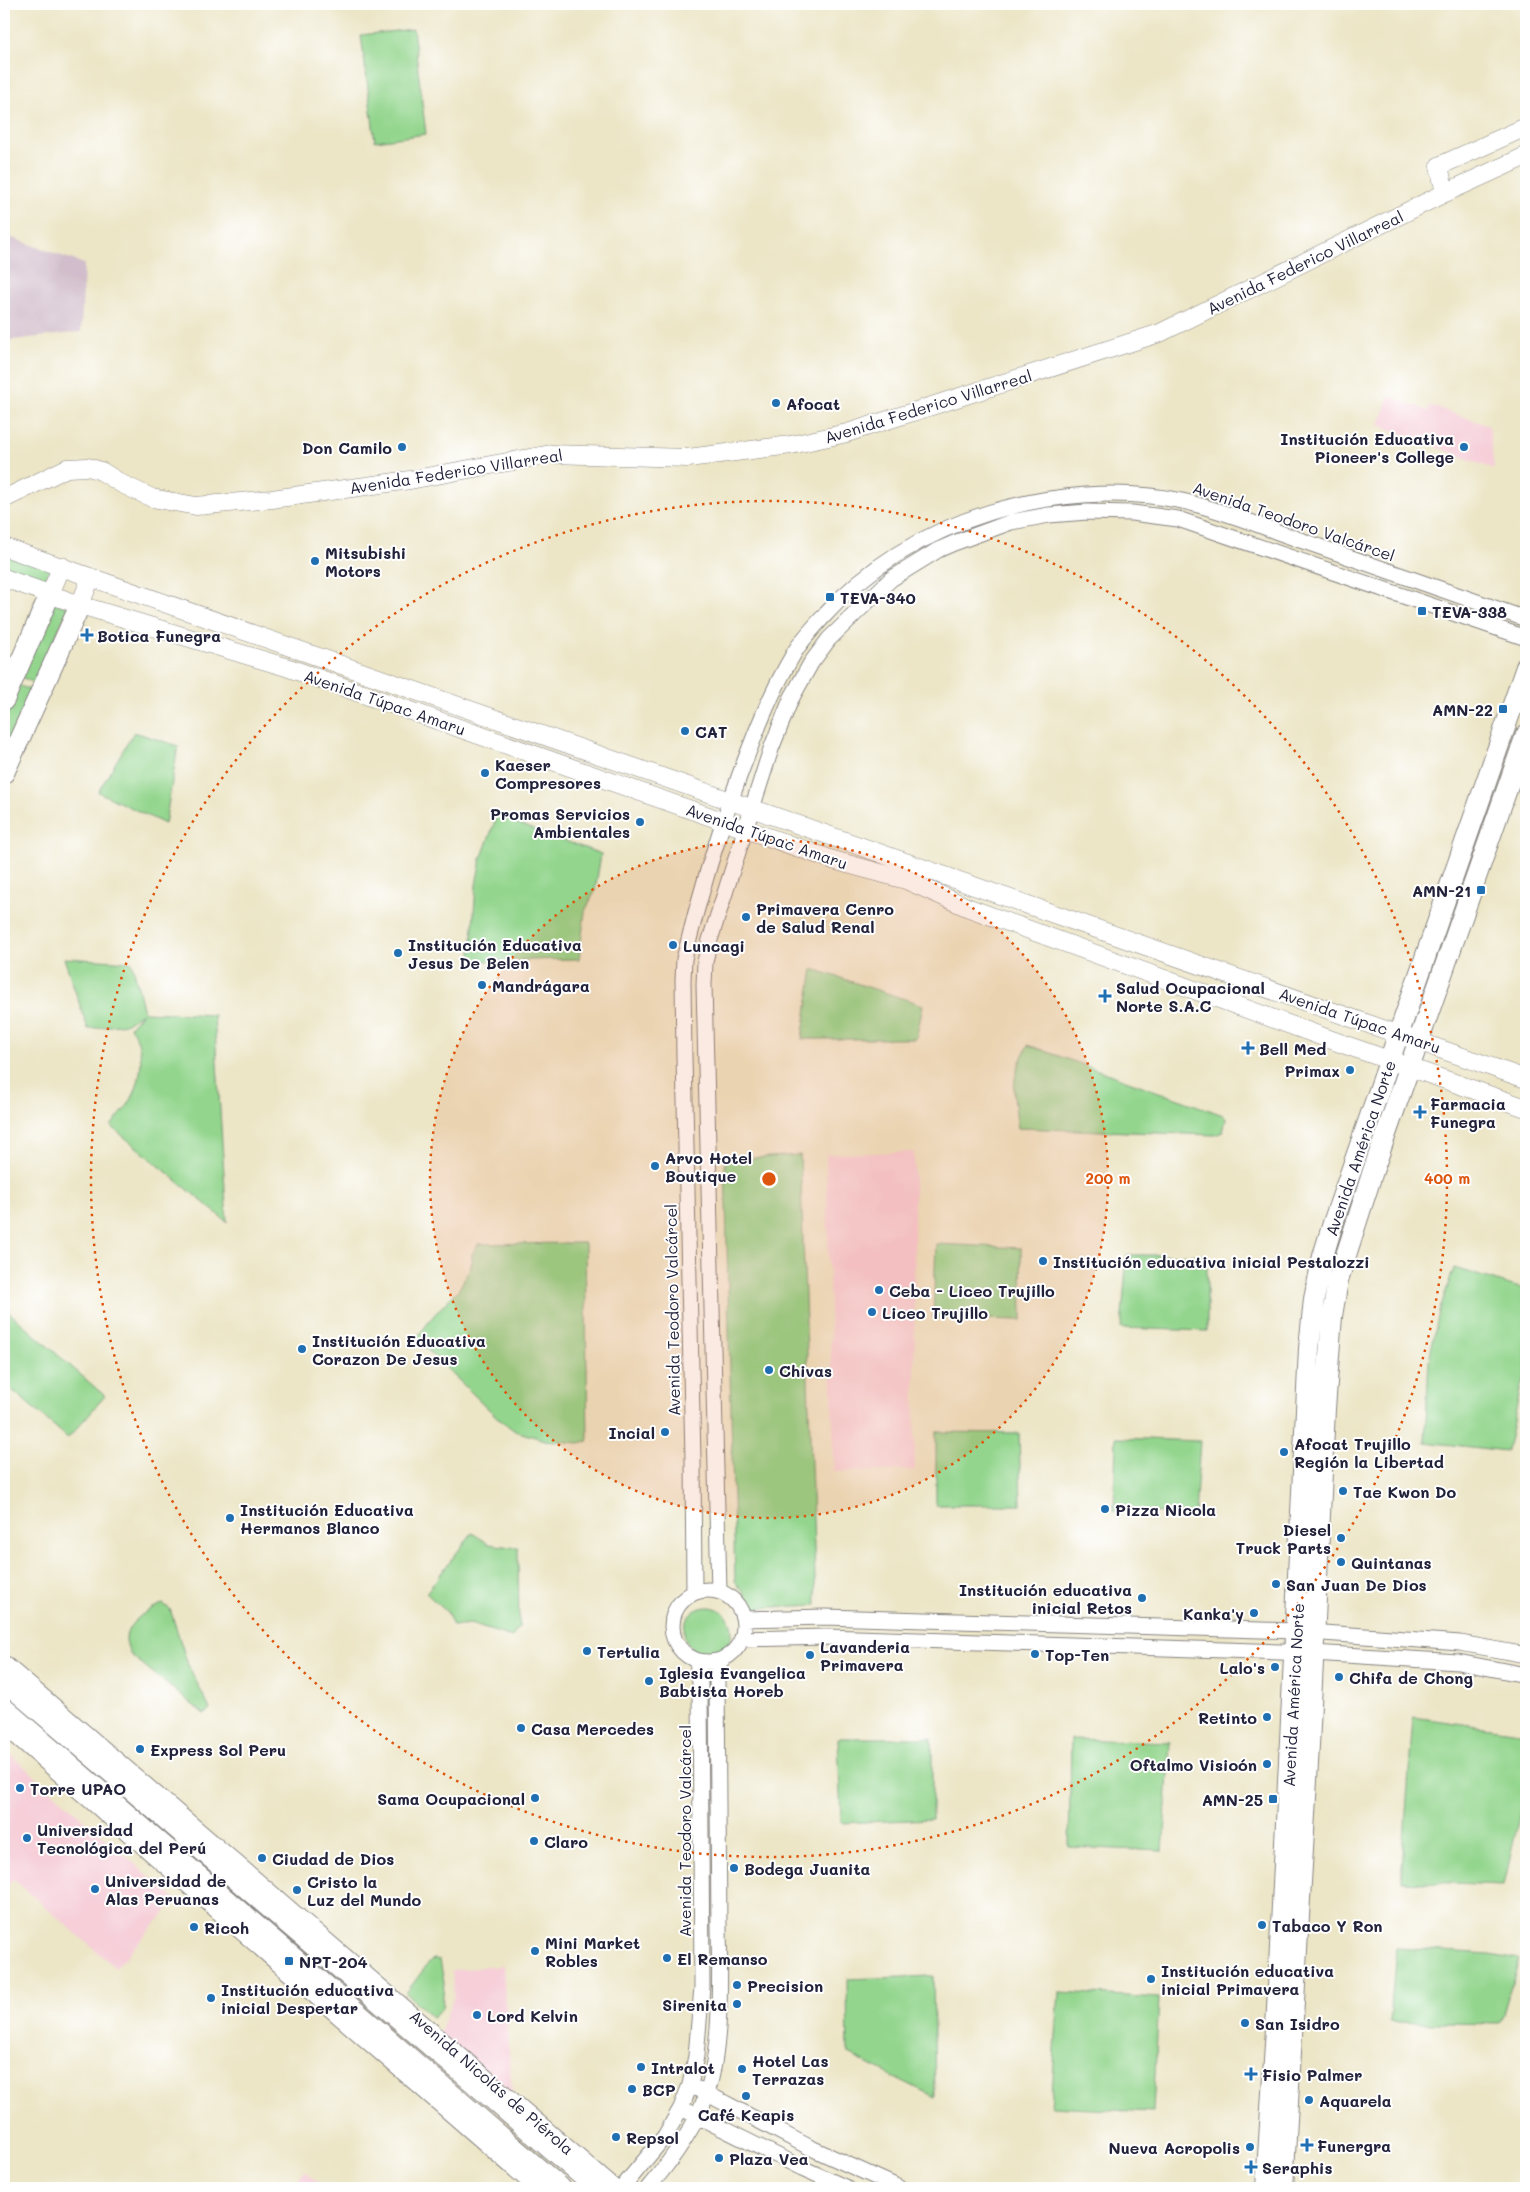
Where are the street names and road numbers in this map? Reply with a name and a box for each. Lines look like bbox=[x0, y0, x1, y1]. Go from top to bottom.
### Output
street label: Avenida Federico Villarreal bbox=[1203, 205, 1407, 319]
street label: Avenida Federico Villarreal bbox=[822, 364, 1034, 448]
street label: Avenida Federico Villarreal bbox=[348, 444, 564, 498]
street label: Avenida Teodoro Valcárcel bbox=[1190, 476, 1398, 566]
street label: Avenida Túpac Amaru bbox=[301, 664, 469, 740]
street label: Avenida Túpac Amaru bbox=[683, 798, 851, 874]
street label: Avenida Túpac Amaru bbox=[1276, 982, 1444, 1058]
street label: Avenida América Norte bbox=[1320, 1057, 1400, 1239]
street label: Avenida Teodoro Valcárcel bbox=[660, 1204, 684, 1416]
street label: Avenida América Norte bbox=[1278, 1602, 1308, 1788]
street label: Avenida Teodoro Valcárcel bbox=[674, 1725, 695, 1937]
street label: Avenida Nicolás de Piérola bbox=[406, 2005, 578, 2159]

